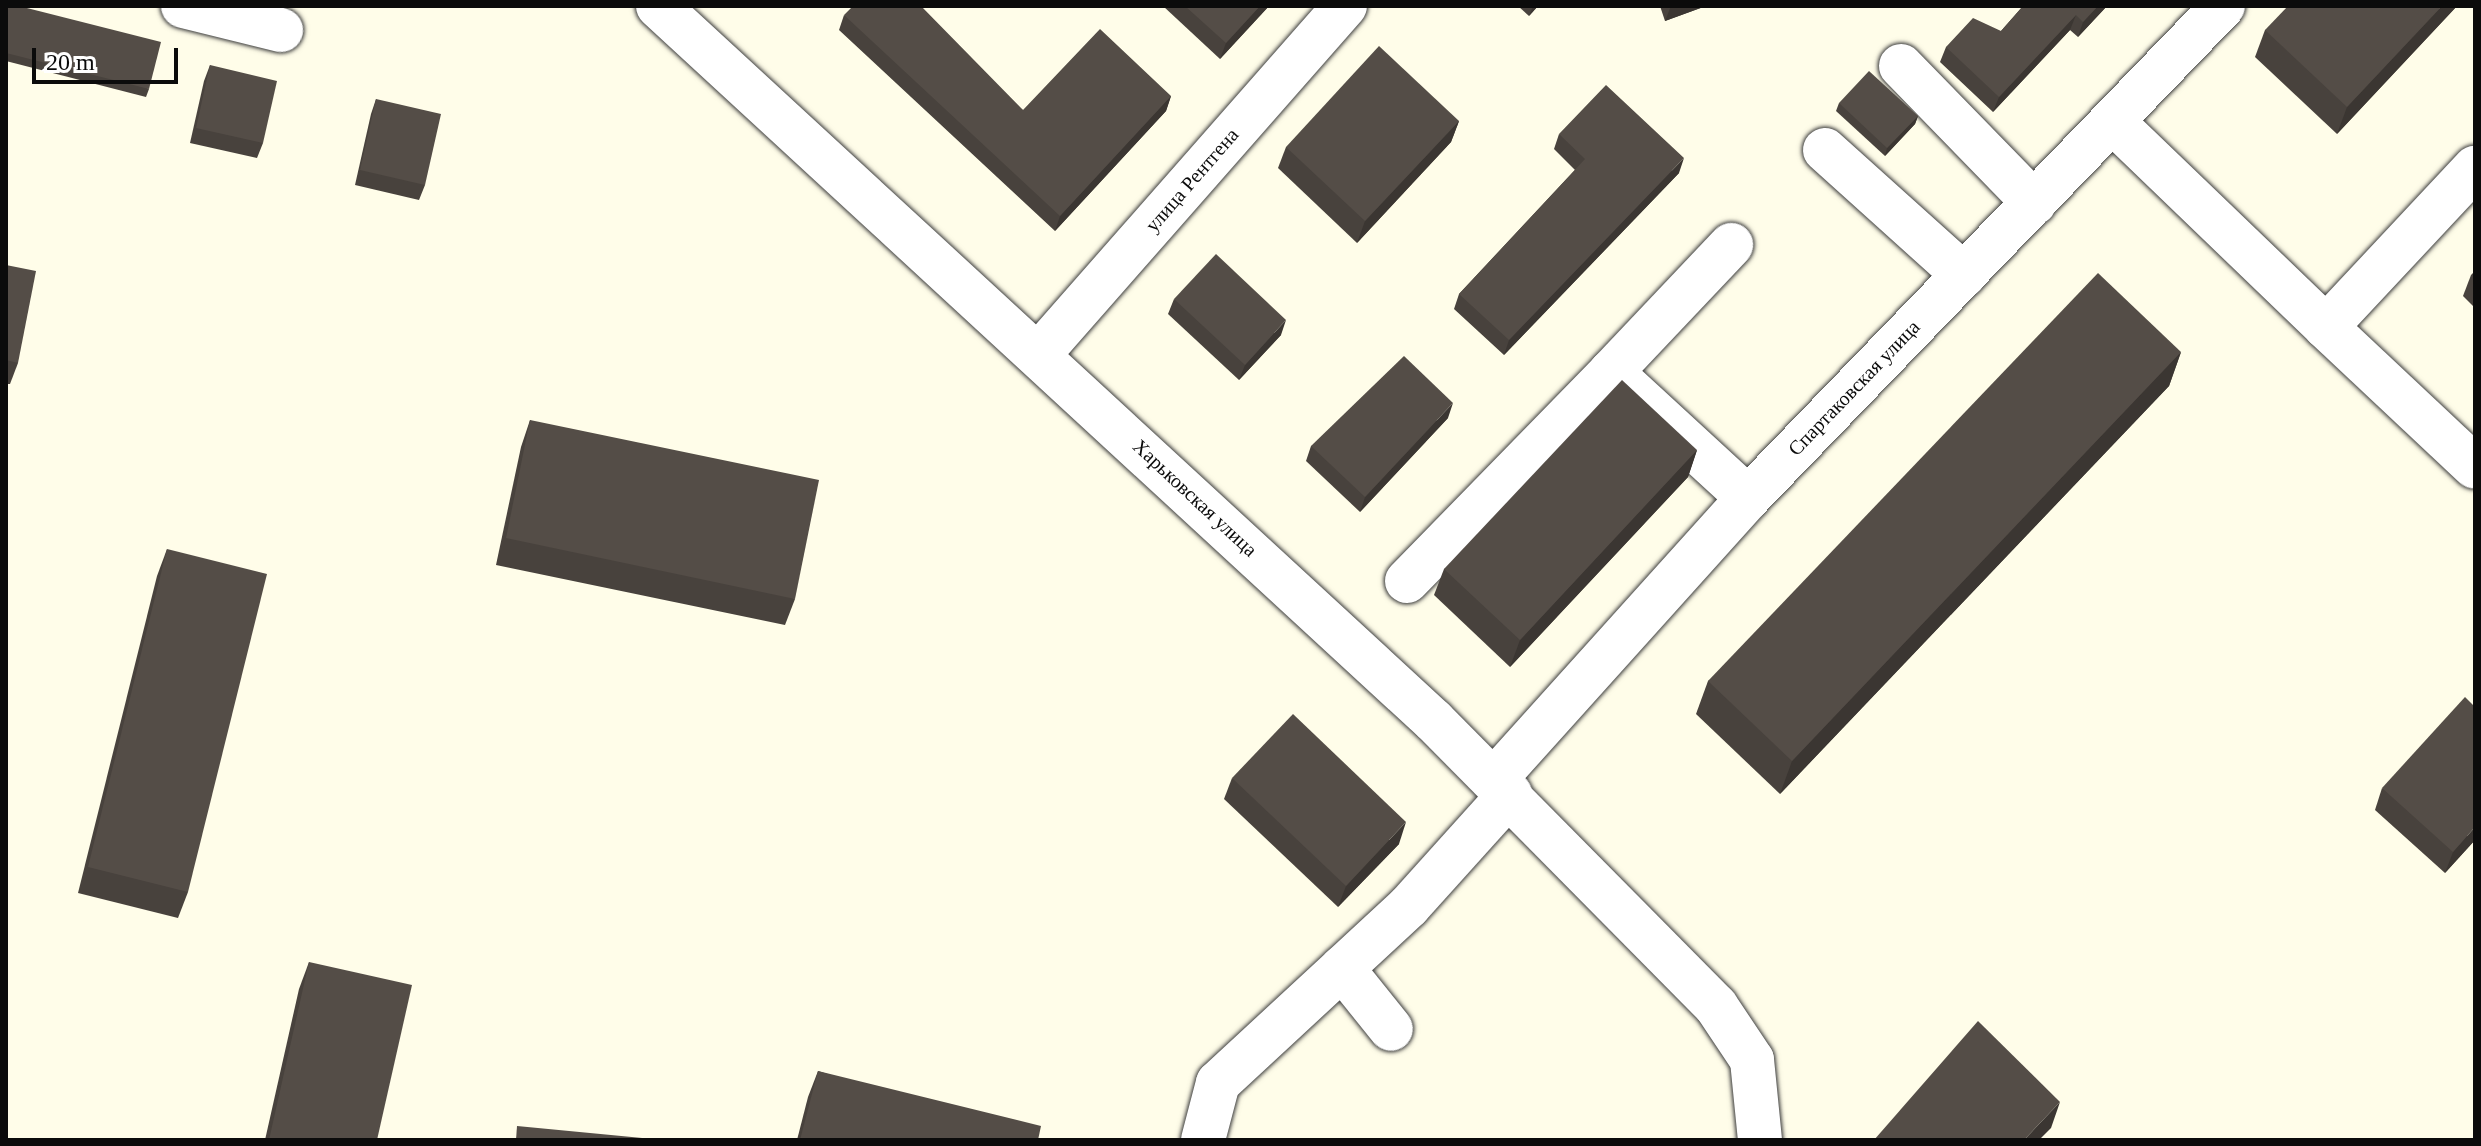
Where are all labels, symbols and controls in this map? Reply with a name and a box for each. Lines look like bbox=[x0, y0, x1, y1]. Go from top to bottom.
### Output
scale bar bbox=[36, 32, 182, 82]
text: 20 m bbox=[46, 49, 95, 75]
street label: улица Рентгена bbox=[1140, 123, 1244, 237]
street label: Спартаковская улица bbox=[1783, 315, 1925, 461]
street label: Харьковская улица bbox=[1128, 434, 1262, 562]

